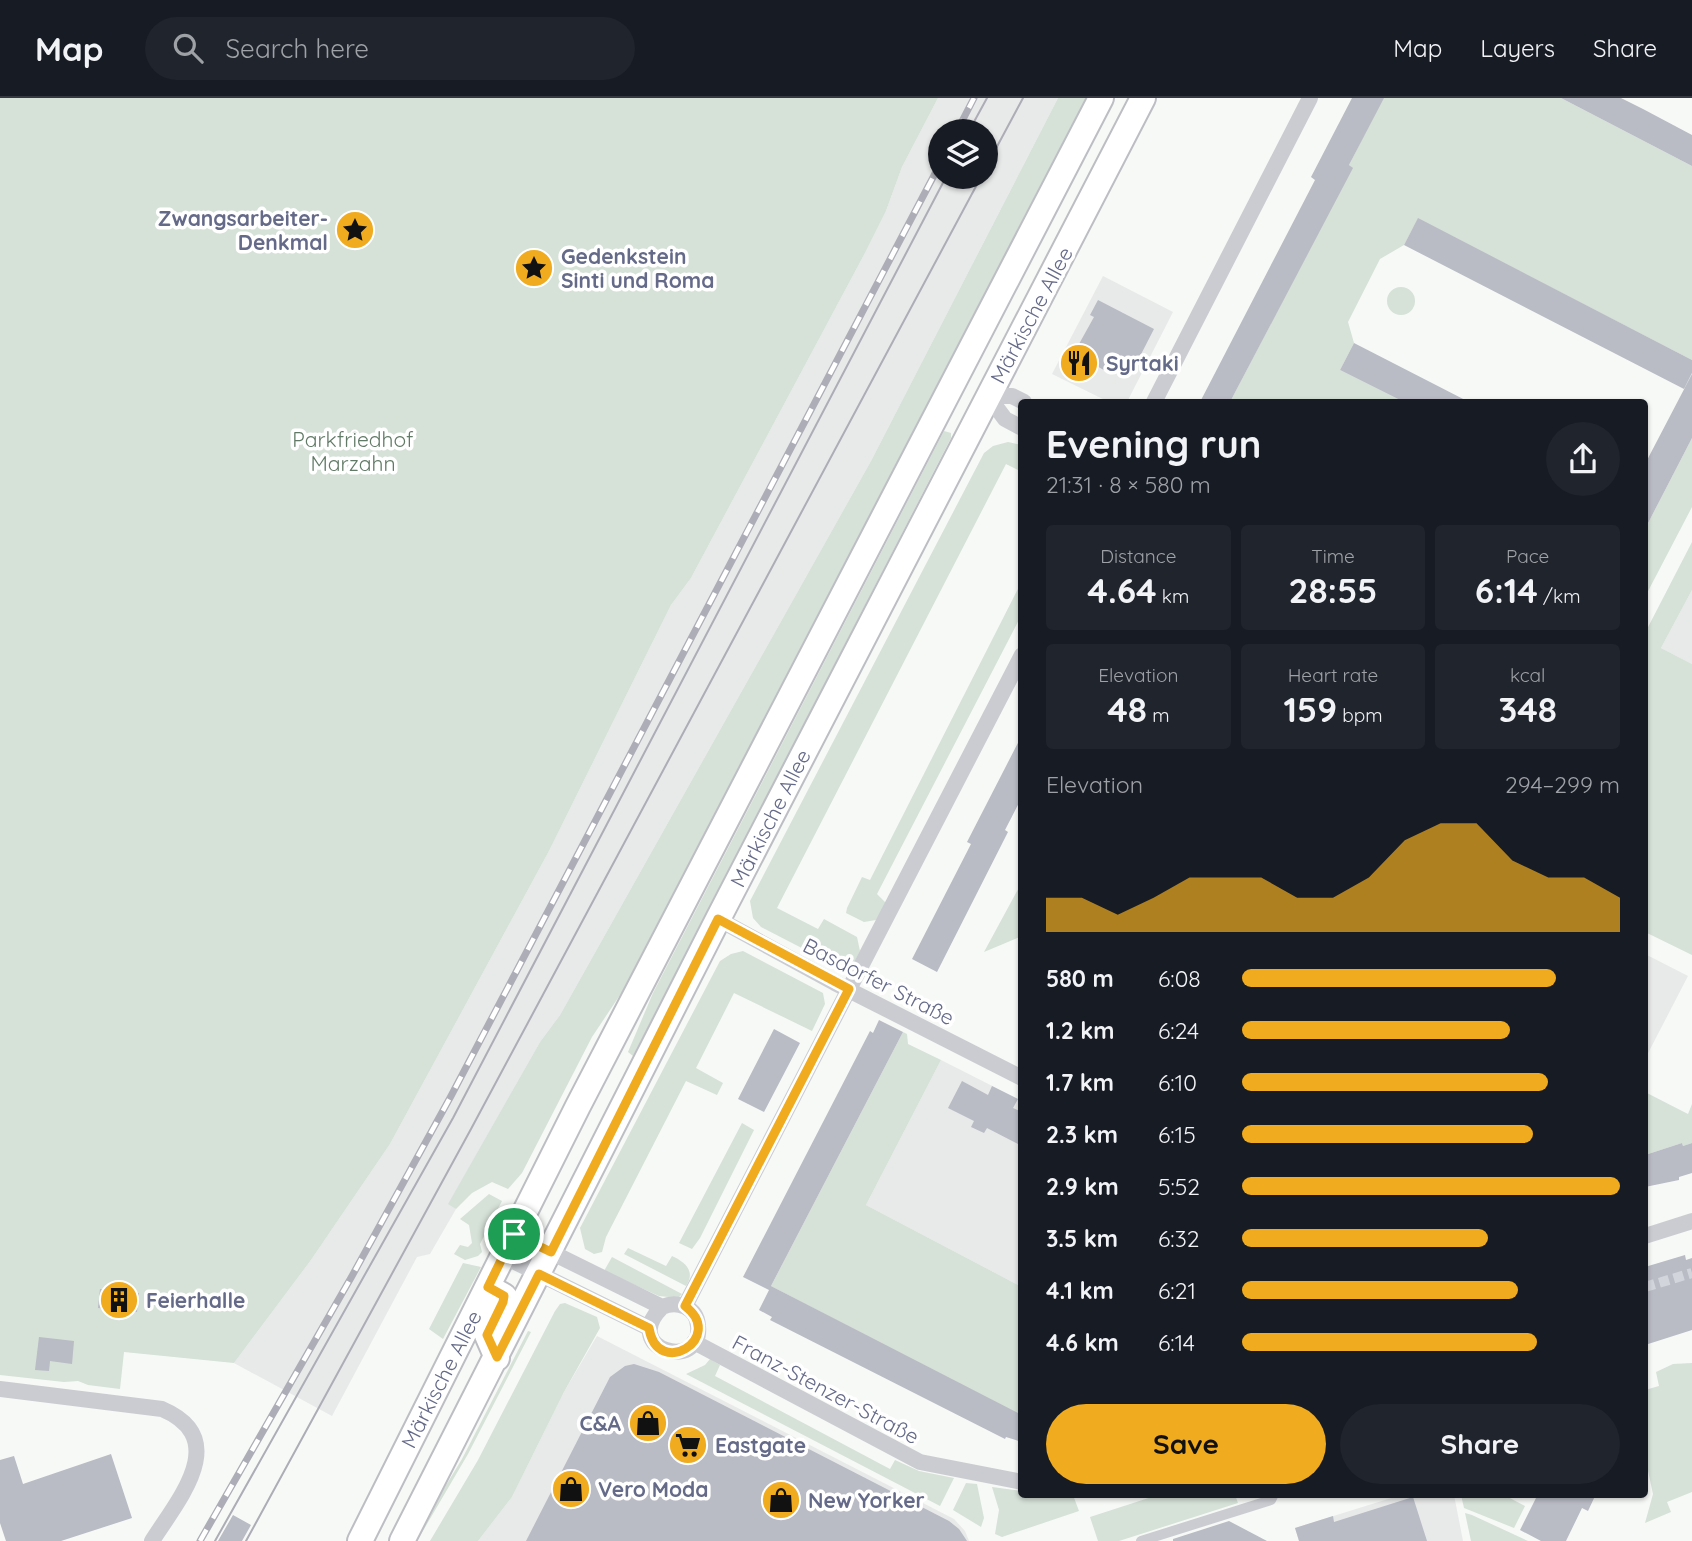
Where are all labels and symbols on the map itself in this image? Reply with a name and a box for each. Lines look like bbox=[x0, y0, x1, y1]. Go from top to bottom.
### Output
place label: Zwangsarbeiter- Denkmal bbox=[158, 205, 328, 255]
place icon: Zwangsarbeiter- Denkmal bbox=[334, 209, 376, 251]
street label: Märkische Allee bbox=[984, 242, 1078, 388]
place label: Gedenkstein Sinti und Roma bbox=[561, 243, 714, 293]
place icon: Gedenkstein Sinti und Roma bbox=[513, 247, 555, 289]
restaurant icon: Syrtaki bbox=[1058, 342, 1100, 384]
place label: Syrtaki bbox=[1106, 350, 1179, 376]
park label: Parkfriedhof Marzahn bbox=[292, 426, 414, 476]
street label: Märkische Allee bbox=[724, 745, 816, 891]
street label: Basdorfer Straße bbox=[799, 932, 959, 1030]
pin bbox=[484, 1204, 544, 1264]
building icon: Feierhalle bbox=[98, 1279, 140, 1321]
place label: Feierhalle bbox=[146, 1287, 245, 1313]
street label: Märkische Allee bbox=[395, 1306, 487, 1452]
street label: Franz-Stenzer-Straße bbox=[728, 1329, 924, 1449]
shop icon: C&A bbox=[627, 1402, 669, 1444]
place label: C&A bbox=[580, 1410, 622, 1436]
supermarket icon: Eastgate bbox=[667, 1424, 709, 1466]
place label: Eastgate bbox=[715, 1432, 806, 1458]
shop icon: Vero Moda bbox=[550, 1468, 592, 1510]
place label: Vero Moda bbox=[598, 1476, 708, 1502]
shop icon: New Yorker bbox=[760, 1479, 802, 1521]
place label: New Yorker bbox=[808, 1487, 925, 1513]

